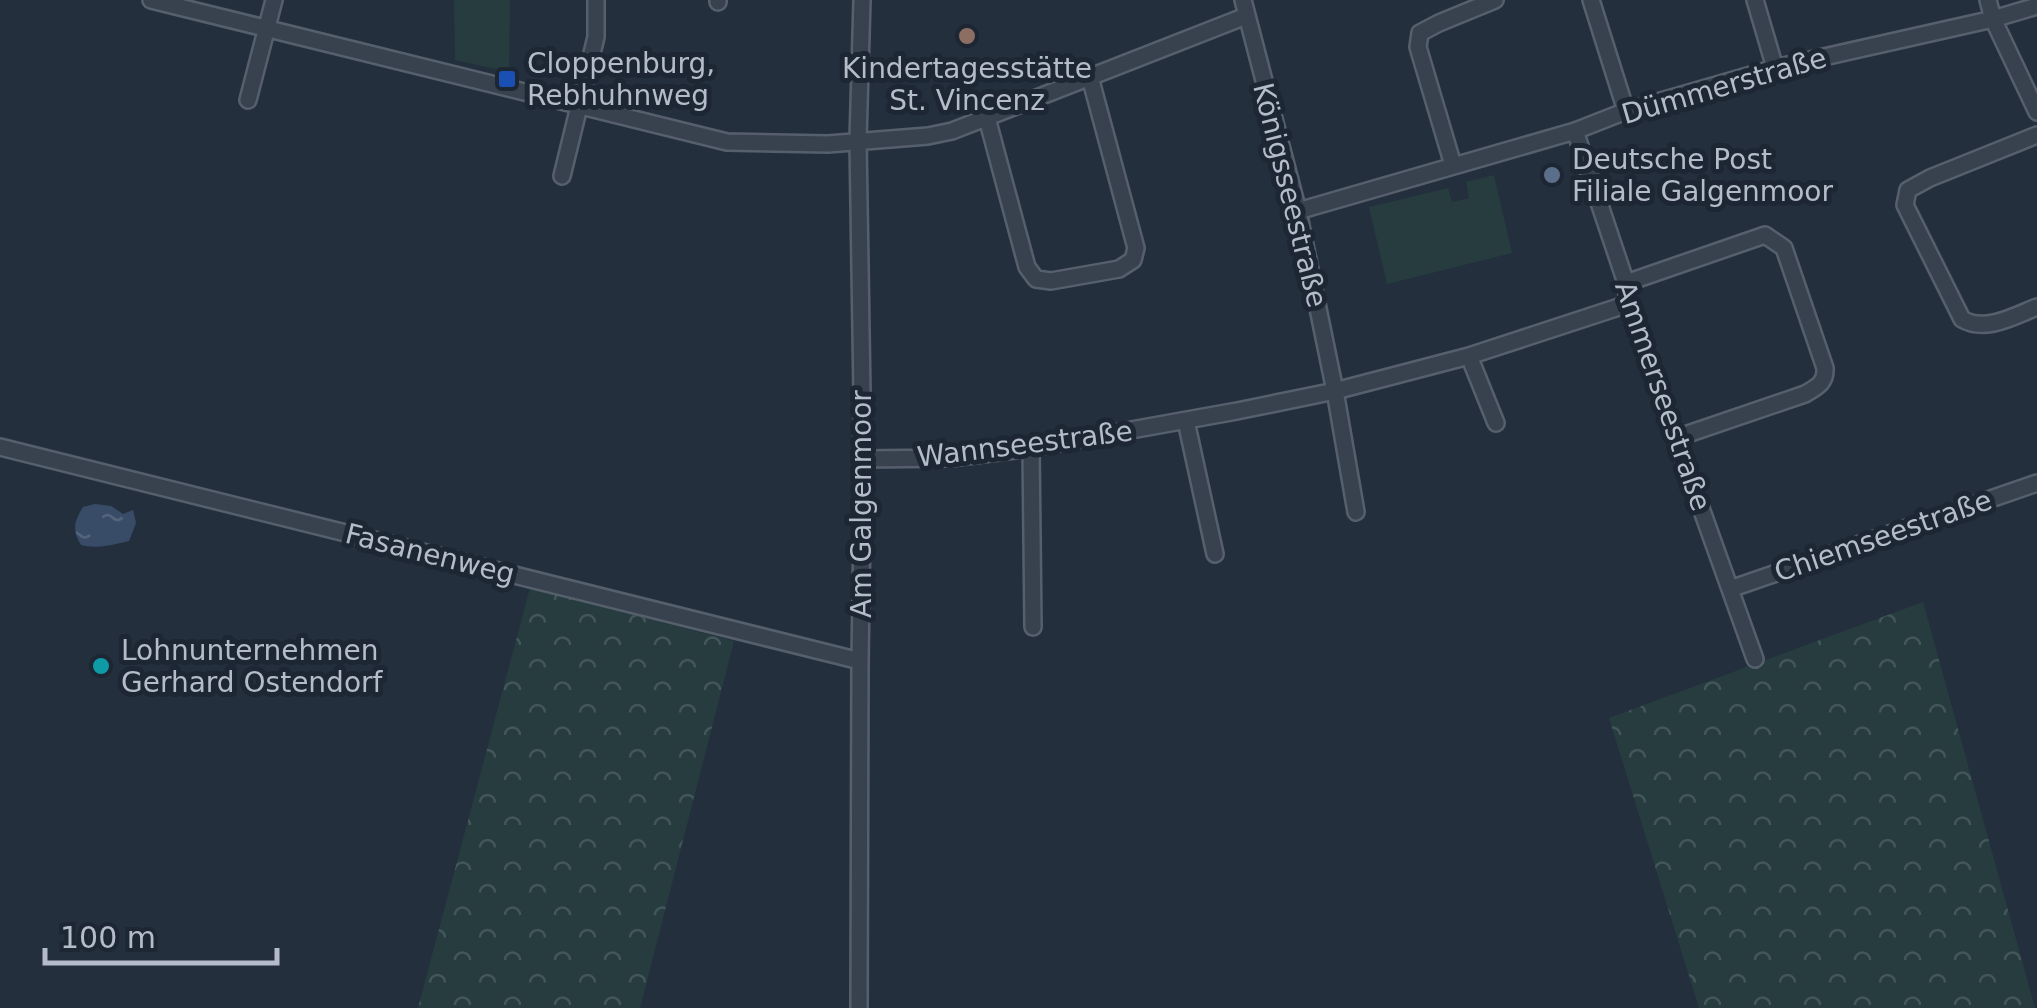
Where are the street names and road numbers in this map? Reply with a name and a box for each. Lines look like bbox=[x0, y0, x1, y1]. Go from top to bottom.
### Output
street label: Dümmerstraße bbox=[1618, 41, 1830, 131]
street label: Königsseestraße bbox=[1246, 79, 1334, 311]
street label: Ammerseestraße bbox=[1608, 277, 1718, 515]
street label: Am Galgenmoor bbox=[845, 390, 878, 618]
street label: Wannseestraße bbox=[915, 414, 1135, 474]
street label: Chiemseestraße bbox=[1770, 483, 1996, 589]
street label: Fasanenweg bbox=[342, 517, 518, 591]

